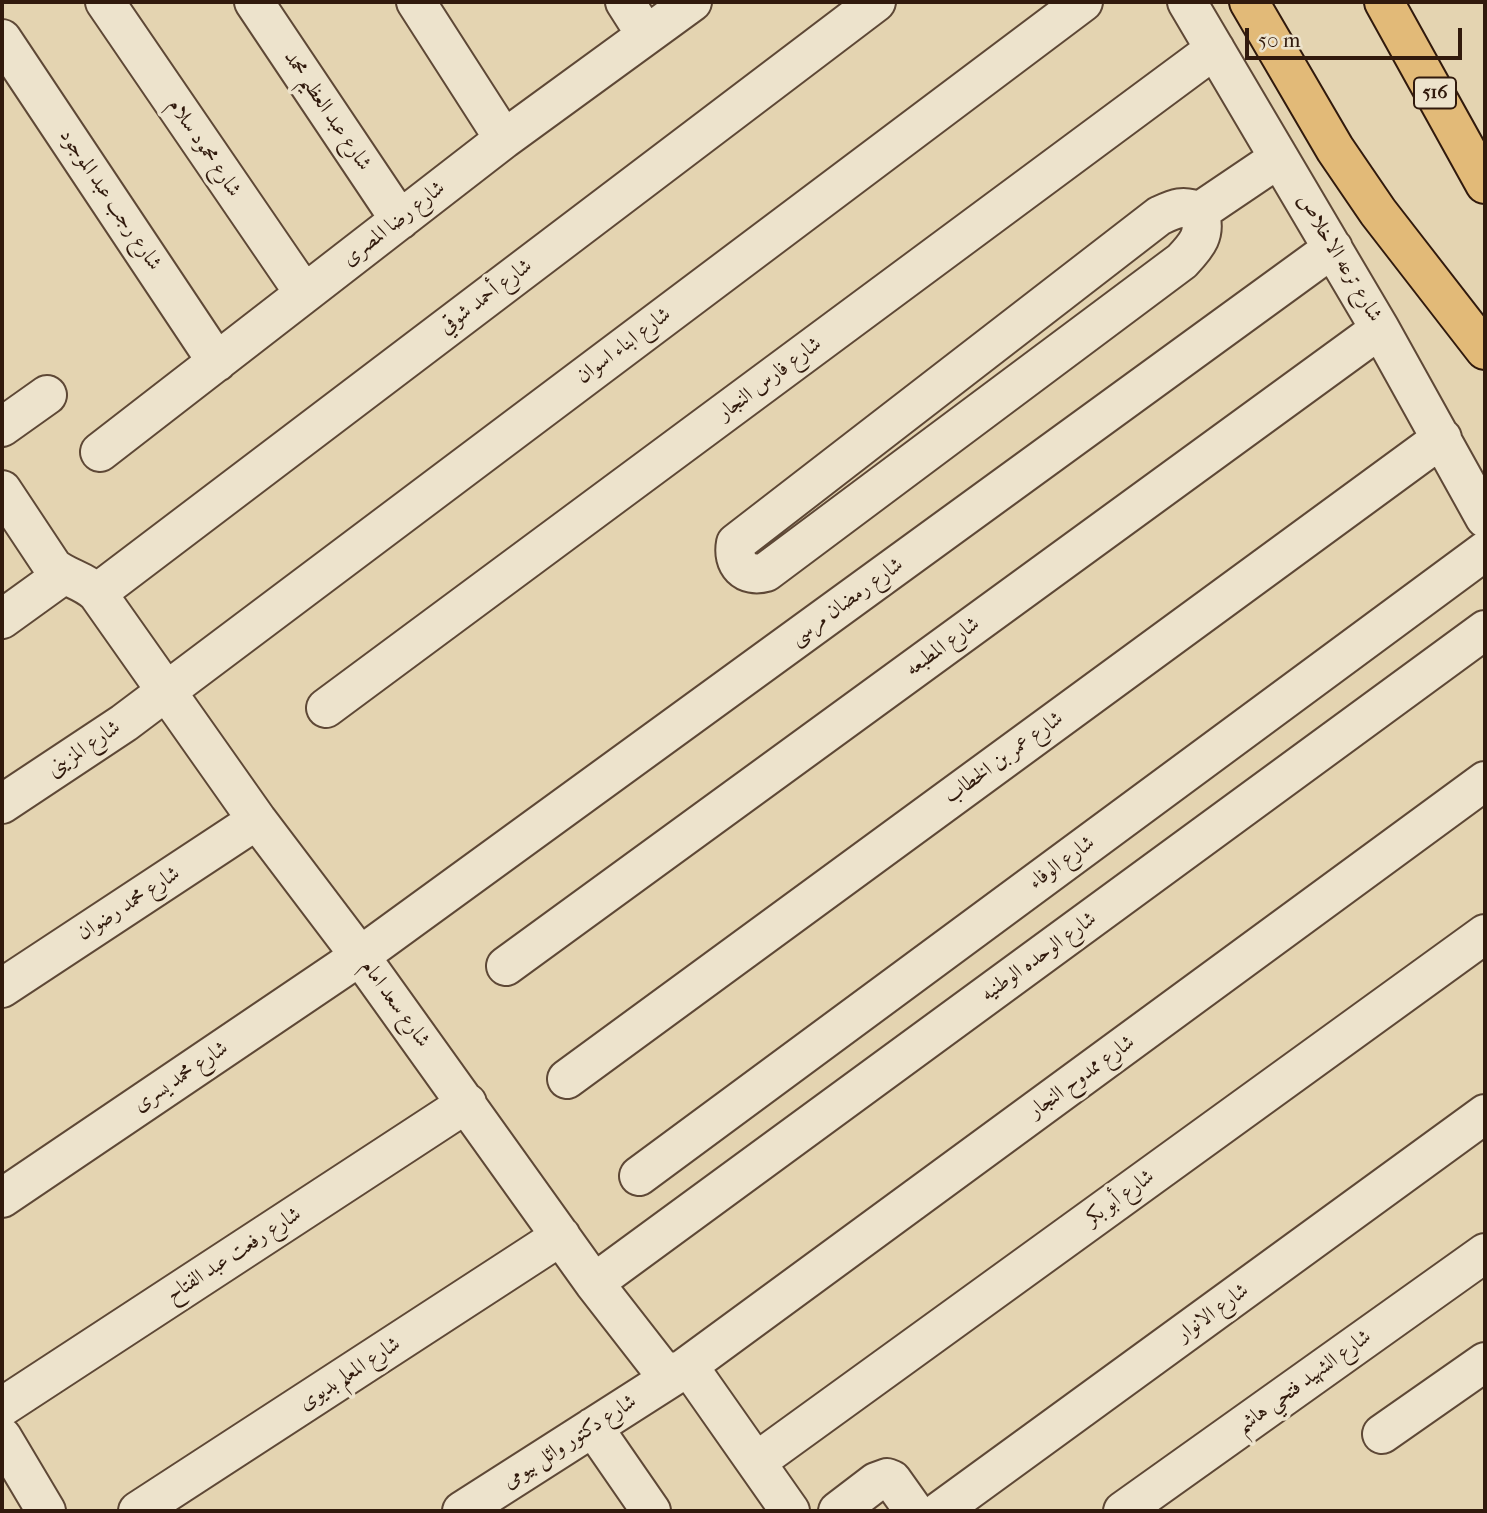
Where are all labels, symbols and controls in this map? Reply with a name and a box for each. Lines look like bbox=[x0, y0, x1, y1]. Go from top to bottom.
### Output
scale bar bbox=[1249, 14, 1466, 58]
text: 50 m bbox=[1258, 28, 1301, 52]
street label: شارع عبد العظيم محمد bbox=[278, 46, 376, 176]
road number: 516 bbox=[1414, 78, 1456, 108]
street label: شارع محمود سلام bbox=[162, 94, 246, 202]
street label: شارع رجب عبد الموجود bbox=[53, 124, 167, 276]
street label: شارع رضا المصرى bbox=[338, 176, 450, 272]
street label: شارع ترعه الاخلاص bbox=[1291, 189, 1387, 327]
street label: شارع أحمد شوقي bbox=[435, 254, 537, 340]
street label: شارع ابناء اسوان bbox=[572, 302, 676, 390]
street label: شارع فارس النجار bbox=[713, 332, 827, 426]
street label: شارع رمضان مرسى bbox=[785, 553, 909, 651]
street label: شارع المطبعه bbox=[901, 612, 985, 682]
street label: شارع عمر بن الخطاب bbox=[939, 706, 1069, 810]
street label: شارع المزينى bbox=[42, 715, 126, 783]
street label: شارع الوفاء bbox=[1024, 831, 1100, 895]
street label: شارع محمد رضوان bbox=[73, 861, 185, 947]
street label: شارع الوحده الوطنيه bbox=[976, 907, 1102, 1007]
street label: شارع سعد امام bbox=[355, 955, 435, 1053]
street label: شارع ممدوح النجار bbox=[1024, 1030, 1140, 1124]
street label: شارع محمد يسرى bbox=[129, 1036, 233, 1118]
street label: شارع أبو بكر bbox=[1080, 1164, 1160, 1232]
street label: شارع رفعت عبد الفتاح bbox=[162, 1202, 306, 1308]
street label: شارع الانوار bbox=[1172, 1278, 1254, 1348]
street label: شارع الشهيد فتحي هاشم bbox=[1232, 1325, 1376, 1439]
street label: شارع المعلم بديوى bbox=[294, 1332, 406, 1416]
street label: شارع دكتور وائل بيومى bbox=[498, 1389, 642, 1495]

